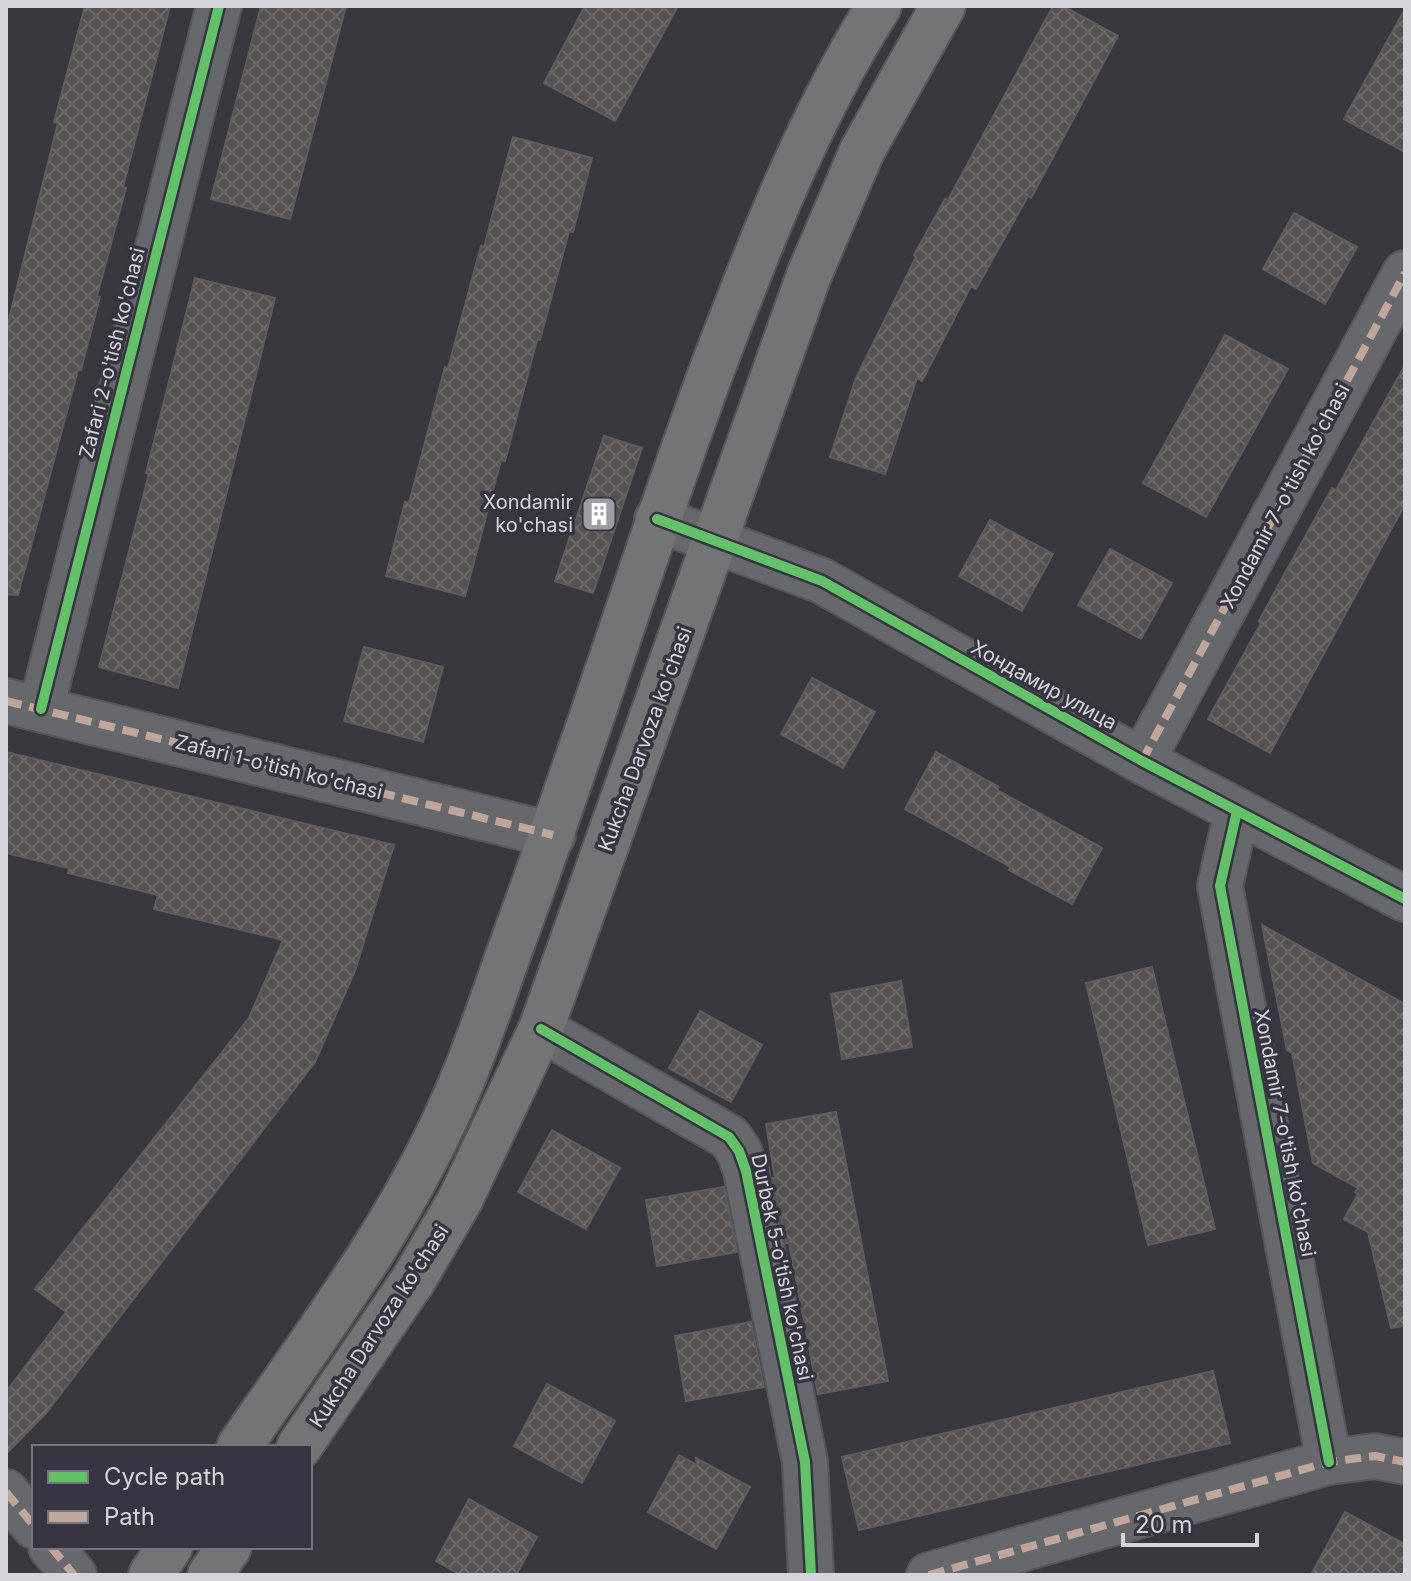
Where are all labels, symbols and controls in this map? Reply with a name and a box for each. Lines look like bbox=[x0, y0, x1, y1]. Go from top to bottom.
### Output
street label: Zafari 2-o'tish ko'chasi bbox=[74, 245, 150, 461]
street label: Xondamir 7-o'tish ko'chasi bbox=[1215, 379, 1355, 613]
place label: Xondamir ko'chasi bbox=[483, 490, 573, 537]
building icon: Xondamir ko'chasi bbox=[580, 495, 618, 533]
street label: Kukcha Darvoza ko'chasi bbox=[593, 624, 697, 854]
street label: Хондамир улица bbox=[967, 635, 1121, 735]
street label: Zafari 1-o'tish ko'chasi bbox=[173, 730, 385, 804]
street label: Xondamir 7-o'tish ko'chasi bbox=[1249, 1007, 1321, 1259]
street label: Durbek 5-o'tish ko'chasi bbox=[746, 1152, 818, 1382]
street label: Kukcha Darvoza ko'chasi bbox=[304, 1220, 454, 1432]
legend bbox=[32, 1445, 312, 1549]
text: Cycle path bbox=[104, 1462, 225, 1491]
scale bar bbox=[1123, 1497, 1257, 1547]
text: Path bbox=[104, 1502, 155, 1531]
text: 20 m bbox=[1135, 1510, 1193, 1539]

